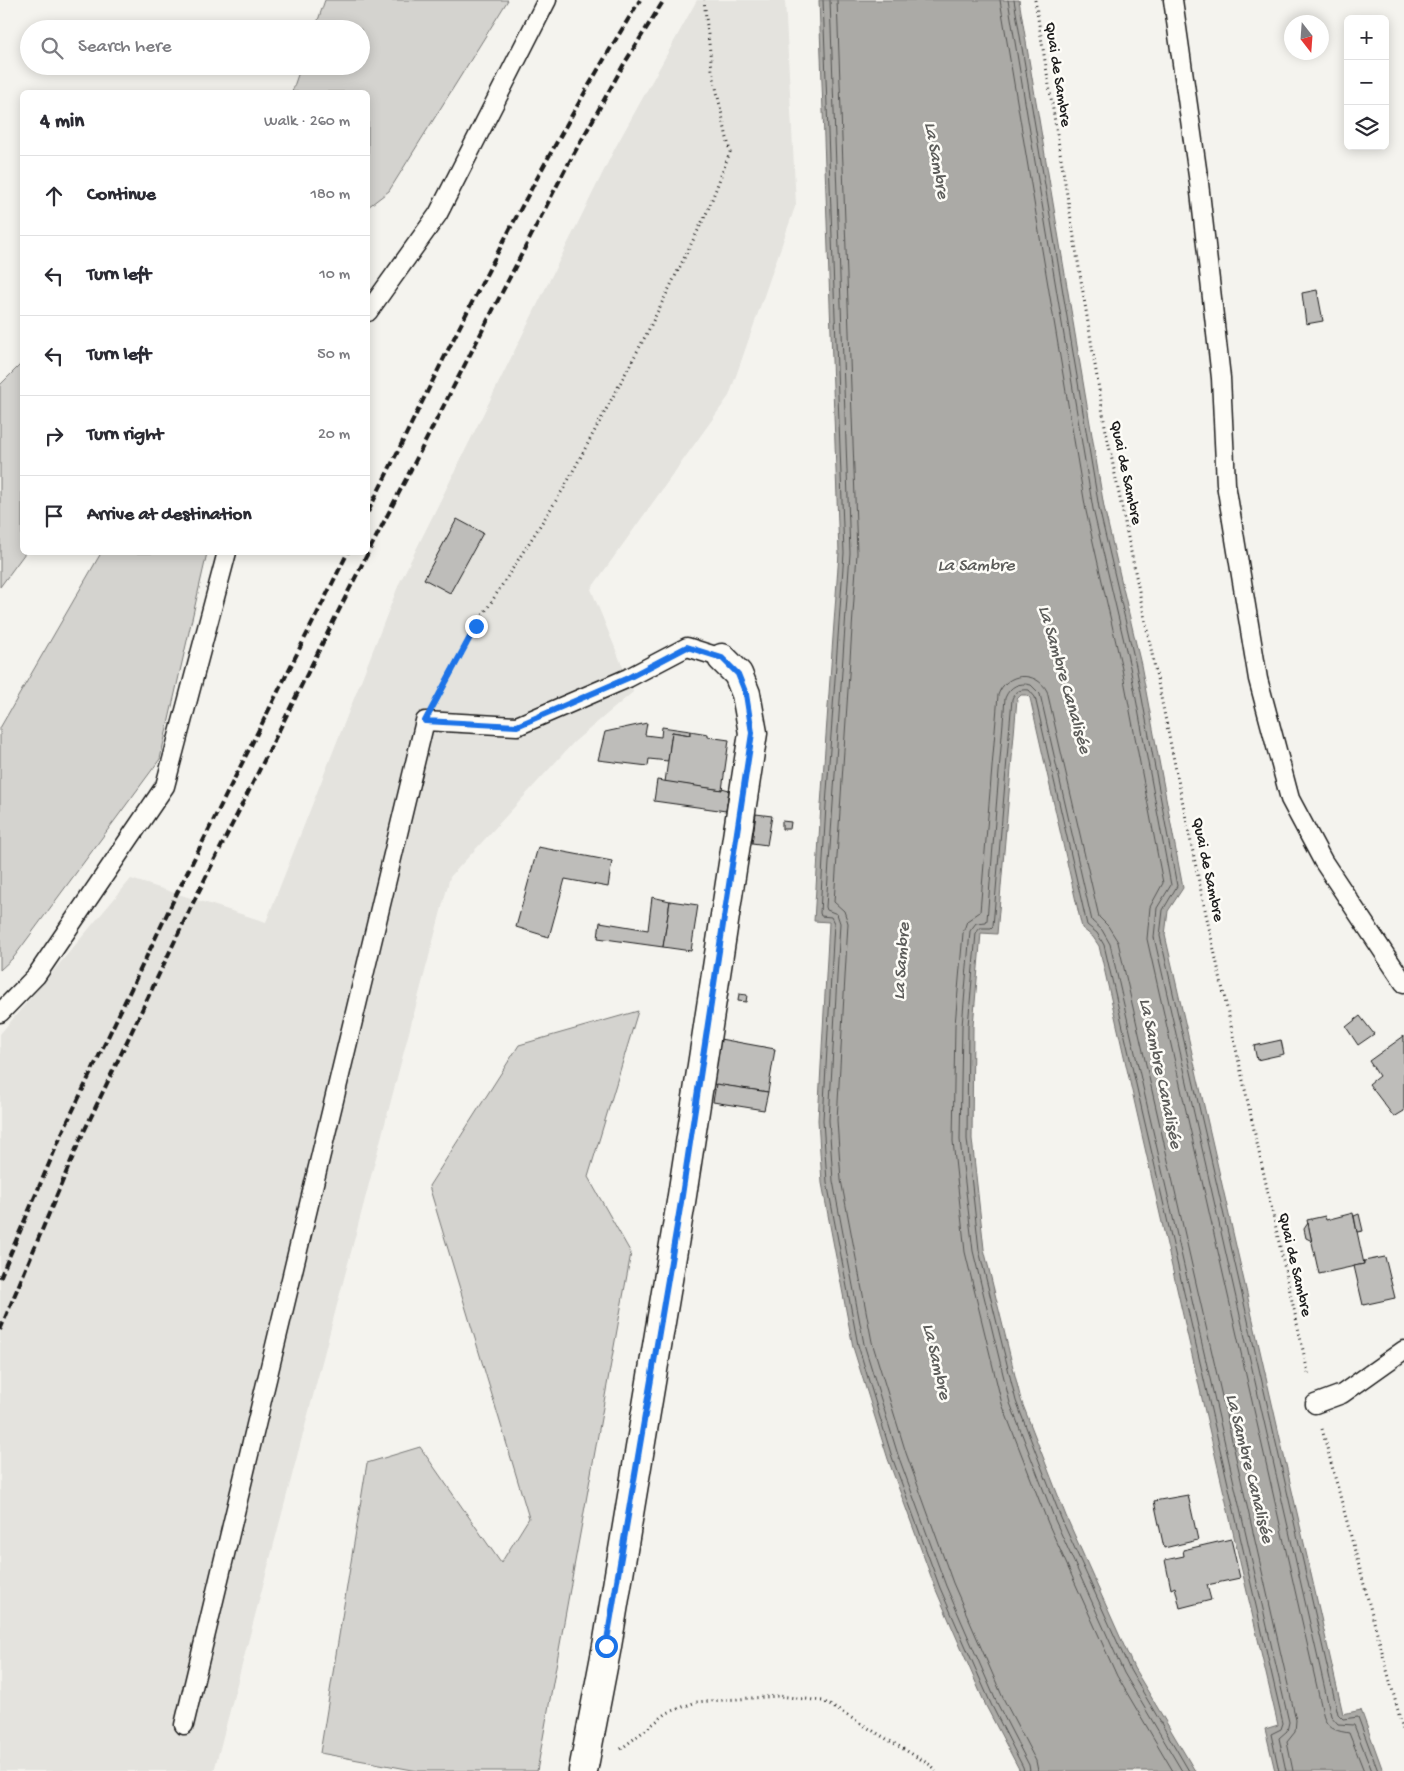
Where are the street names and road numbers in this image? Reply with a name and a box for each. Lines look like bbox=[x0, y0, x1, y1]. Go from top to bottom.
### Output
street label: Quai de Sambre bbox=[1039, 21, 1074, 129]
street label: Quai de Sambre bbox=[1104, 419, 1145, 527]
street label: Quai de Sambre bbox=[1186, 816, 1227, 924]
street label: Quai de Sambre bbox=[1272, 1211, 1315, 1319]

